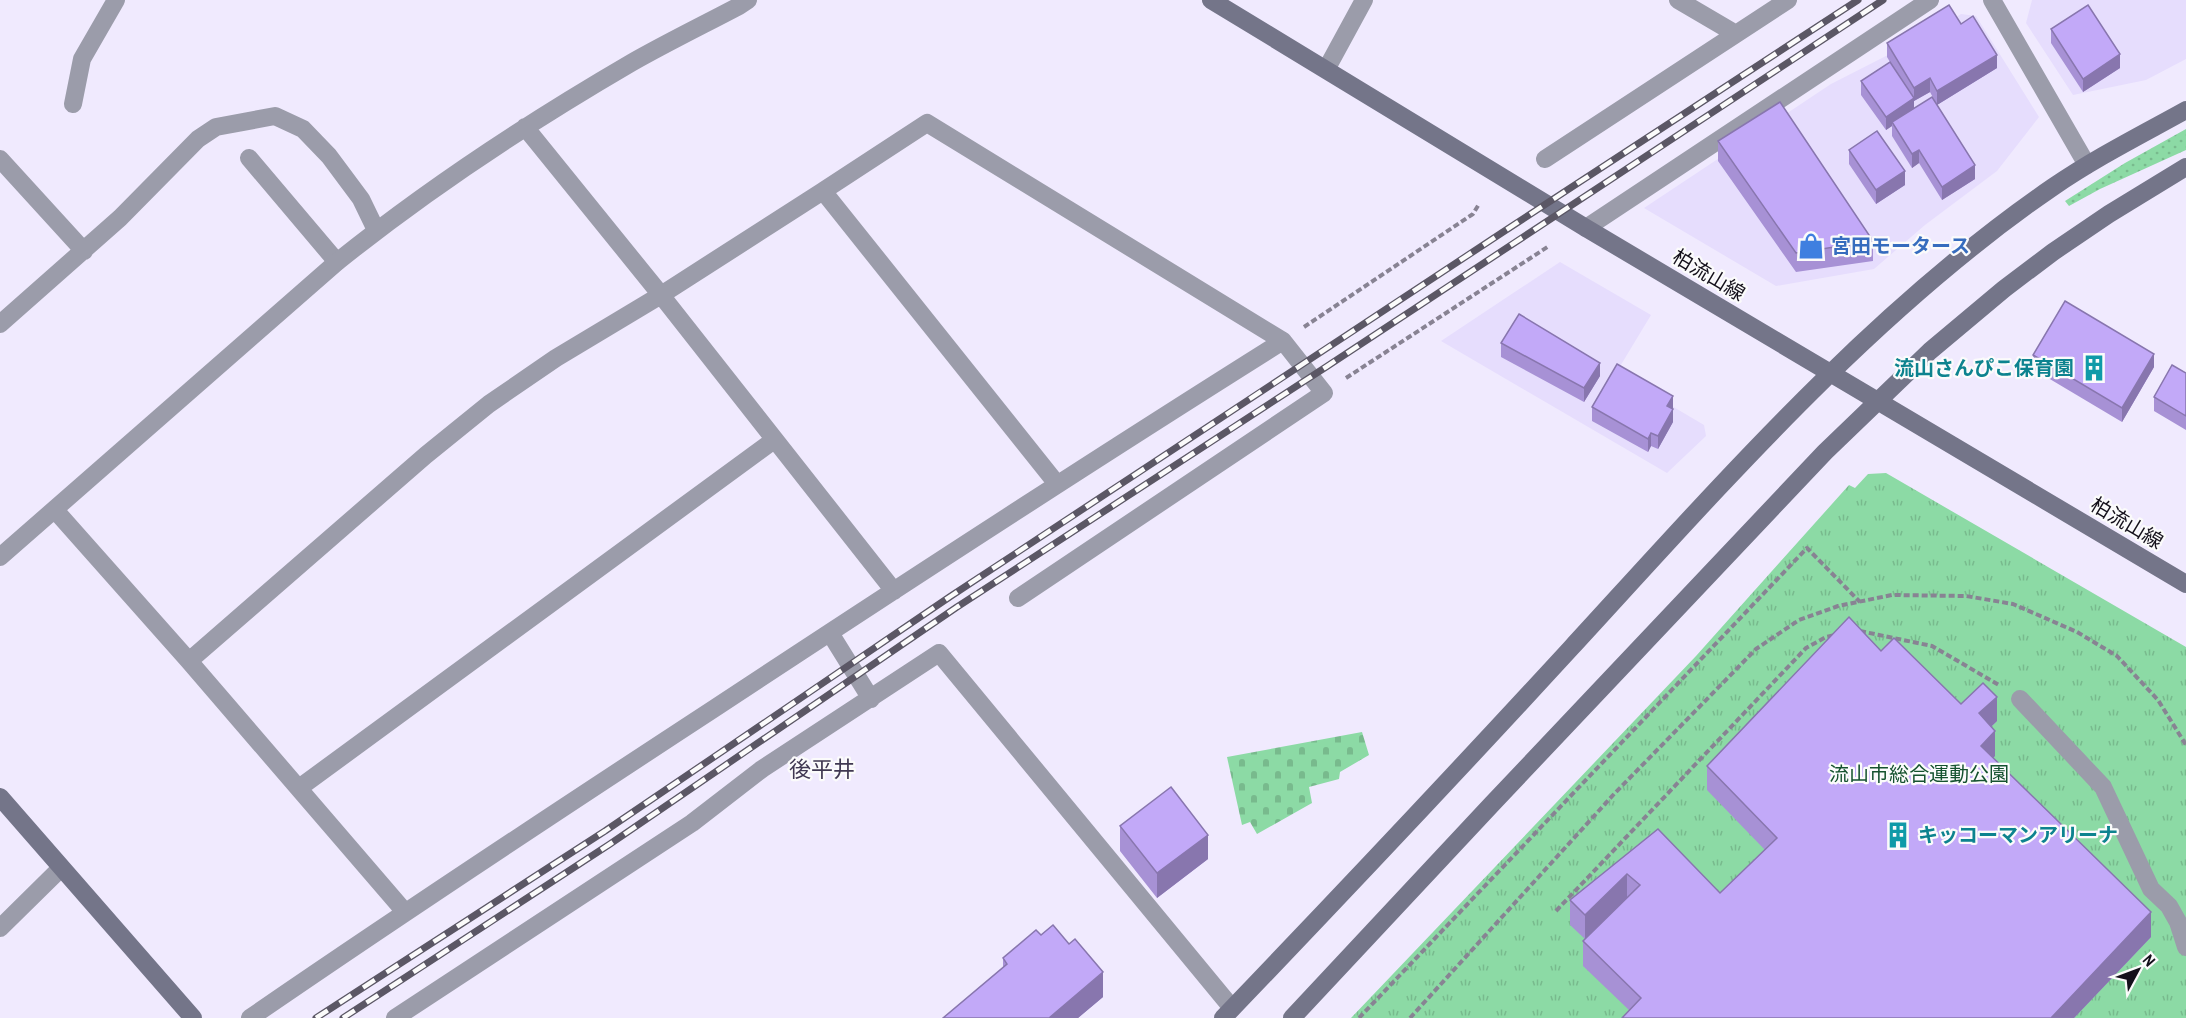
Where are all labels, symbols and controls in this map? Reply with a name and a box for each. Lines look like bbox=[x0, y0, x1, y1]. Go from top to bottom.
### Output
shop icon: 宮田モータース bbox=[1796, 231, 1826, 261]
place label: 宮田モータース bbox=[1831, 232, 1970, 259]
street label: 柏流山線 bbox=[1668, 242, 1750, 307]
building icon: 流山さんぴこ保育園 bbox=[2079, 353, 2109, 383]
place label: 流山さんぴこ保育園 bbox=[1894, 354, 2074, 381]
street label: 柏流山線 bbox=[2086, 490, 2168, 555]
district label: 後平井 bbox=[789, 754, 855, 784]
park label: 流山市総合運動公園 bbox=[1829, 760, 2009, 787]
building icon: キッコーマンアリーナ bbox=[1883, 820, 1913, 850]
place label: キッコーマンアリーナ bbox=[1918, 821, 2118, 848]
north arrow bbox=[2108, 940, 2168, 1000]
text: N bbox=[2138, 949, 2161, 971]

